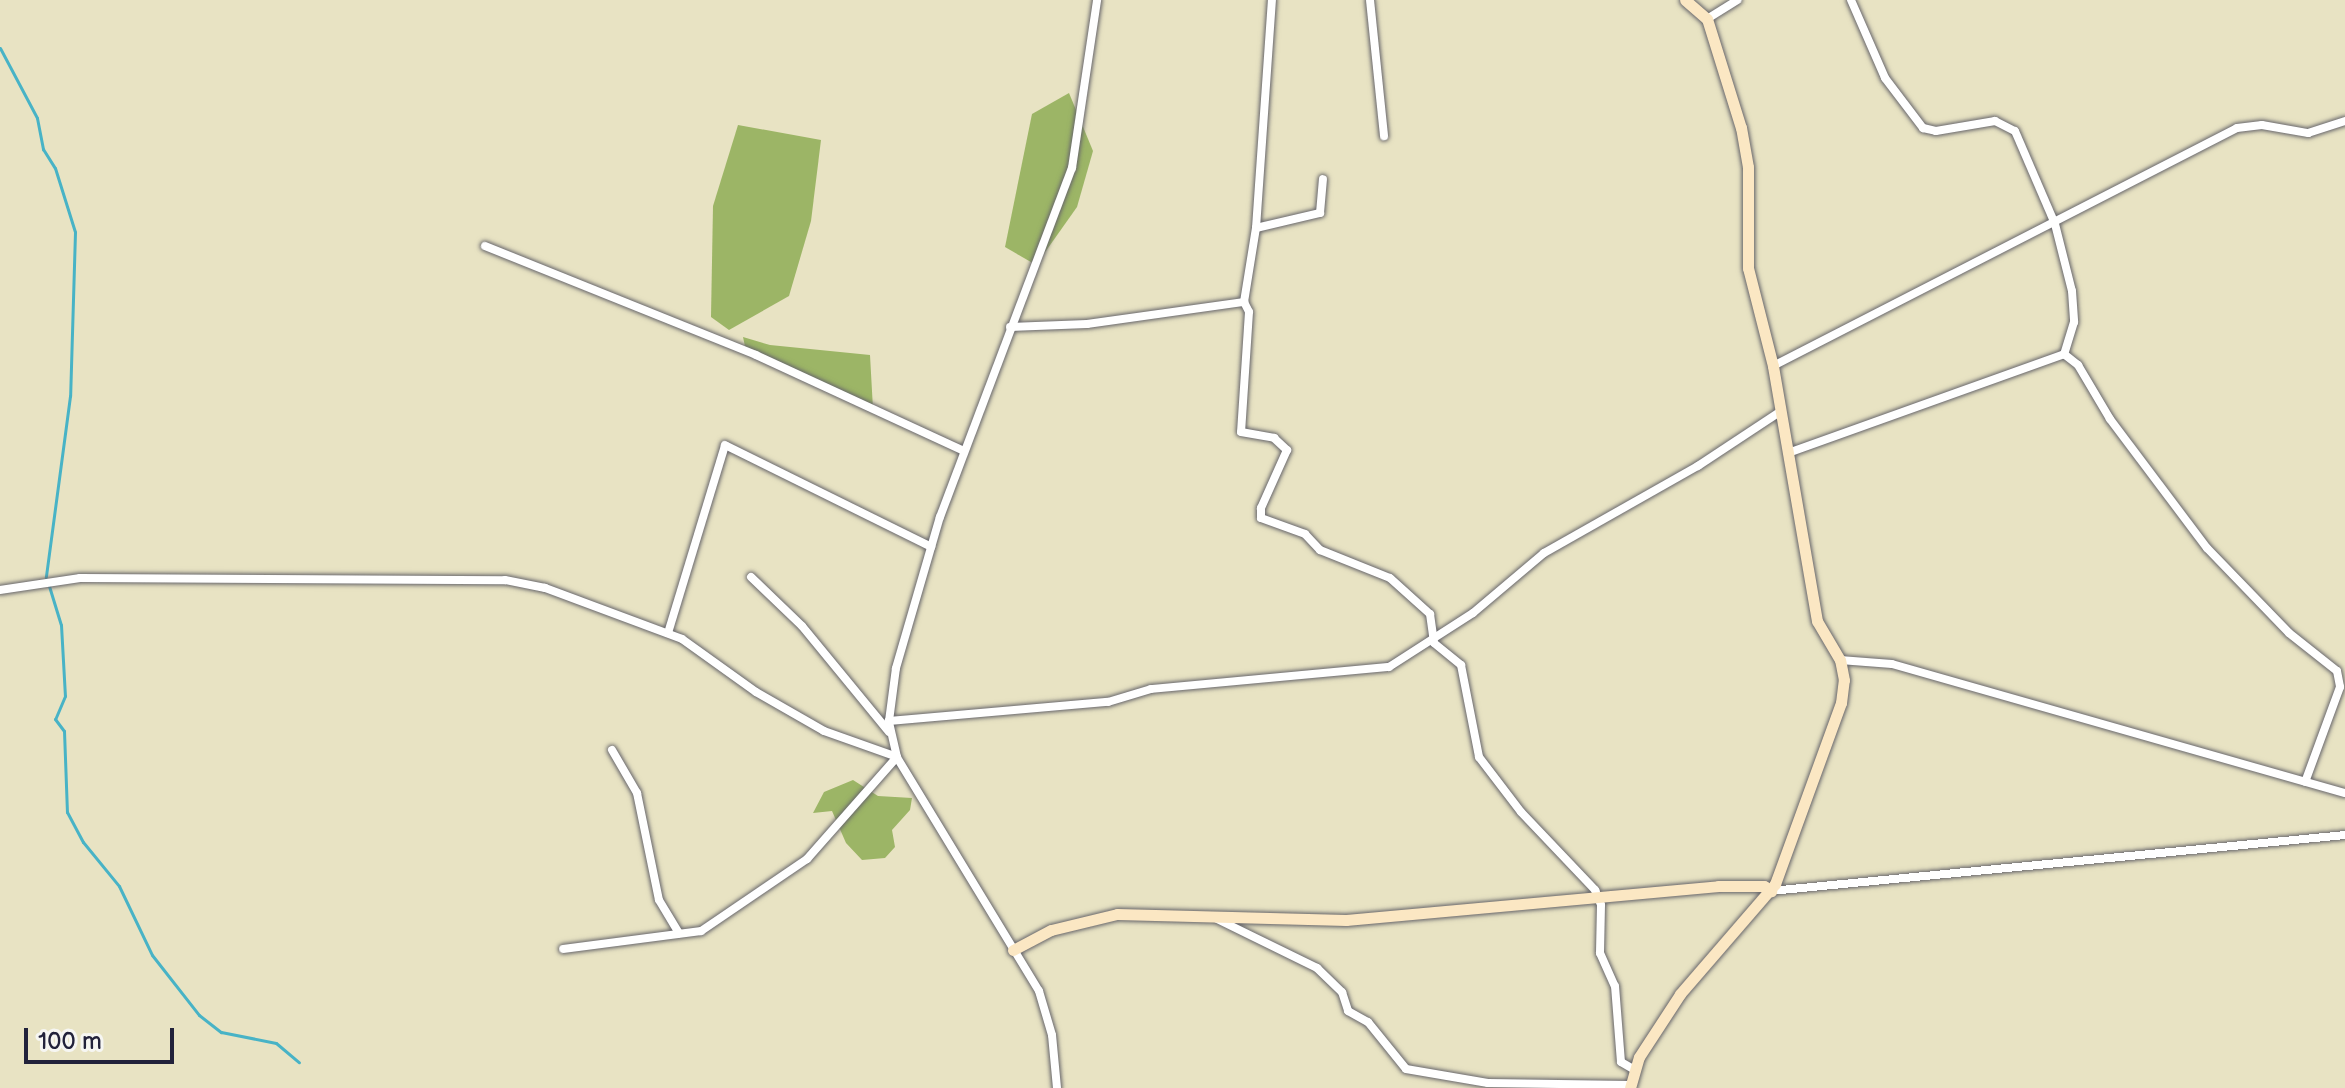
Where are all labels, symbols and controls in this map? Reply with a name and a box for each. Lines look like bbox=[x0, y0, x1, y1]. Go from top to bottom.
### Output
scale bar bbox=[28, 1012, 178, 1062]
text: 100 m bbox=[38, 1027, 102, 1056]

